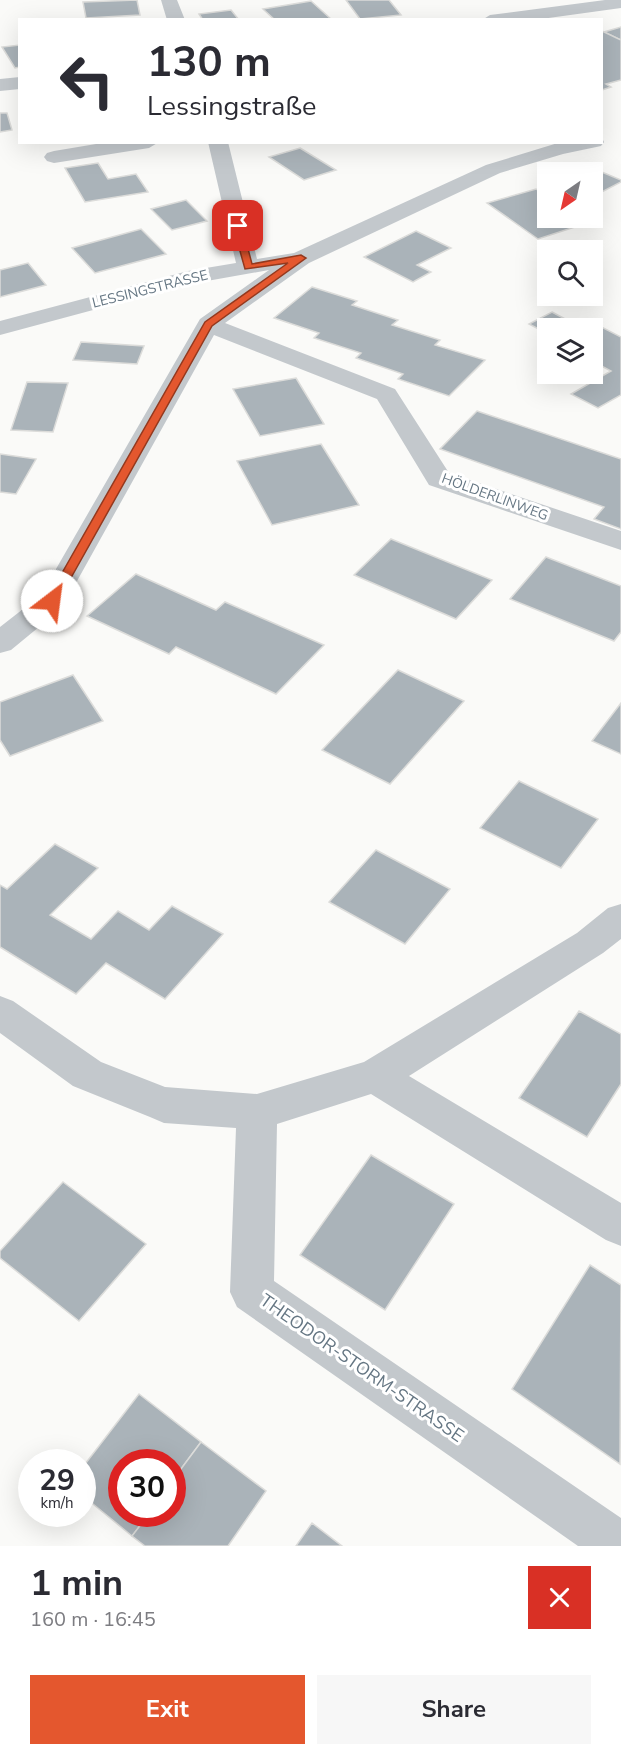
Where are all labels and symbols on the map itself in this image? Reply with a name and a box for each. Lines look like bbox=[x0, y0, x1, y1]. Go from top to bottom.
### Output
north arrow bbox=[537, 162, 603, 228]
pin bbox=[212, 200, 263, 251]
street label: LESSINGSTRASSE bbox=[90, 265, 210, 313]
street label: HÖLDERLINWEG bbox=[439, 469, 551, 525]
position arrow bbox=[20, 569, 84, 633]
street label: THEODOR-STORM-STRASSE bbox=[255, 1288, 469, 1448]
speed limit sign: 30 bbox=[108, 1449, 186, 1527]

